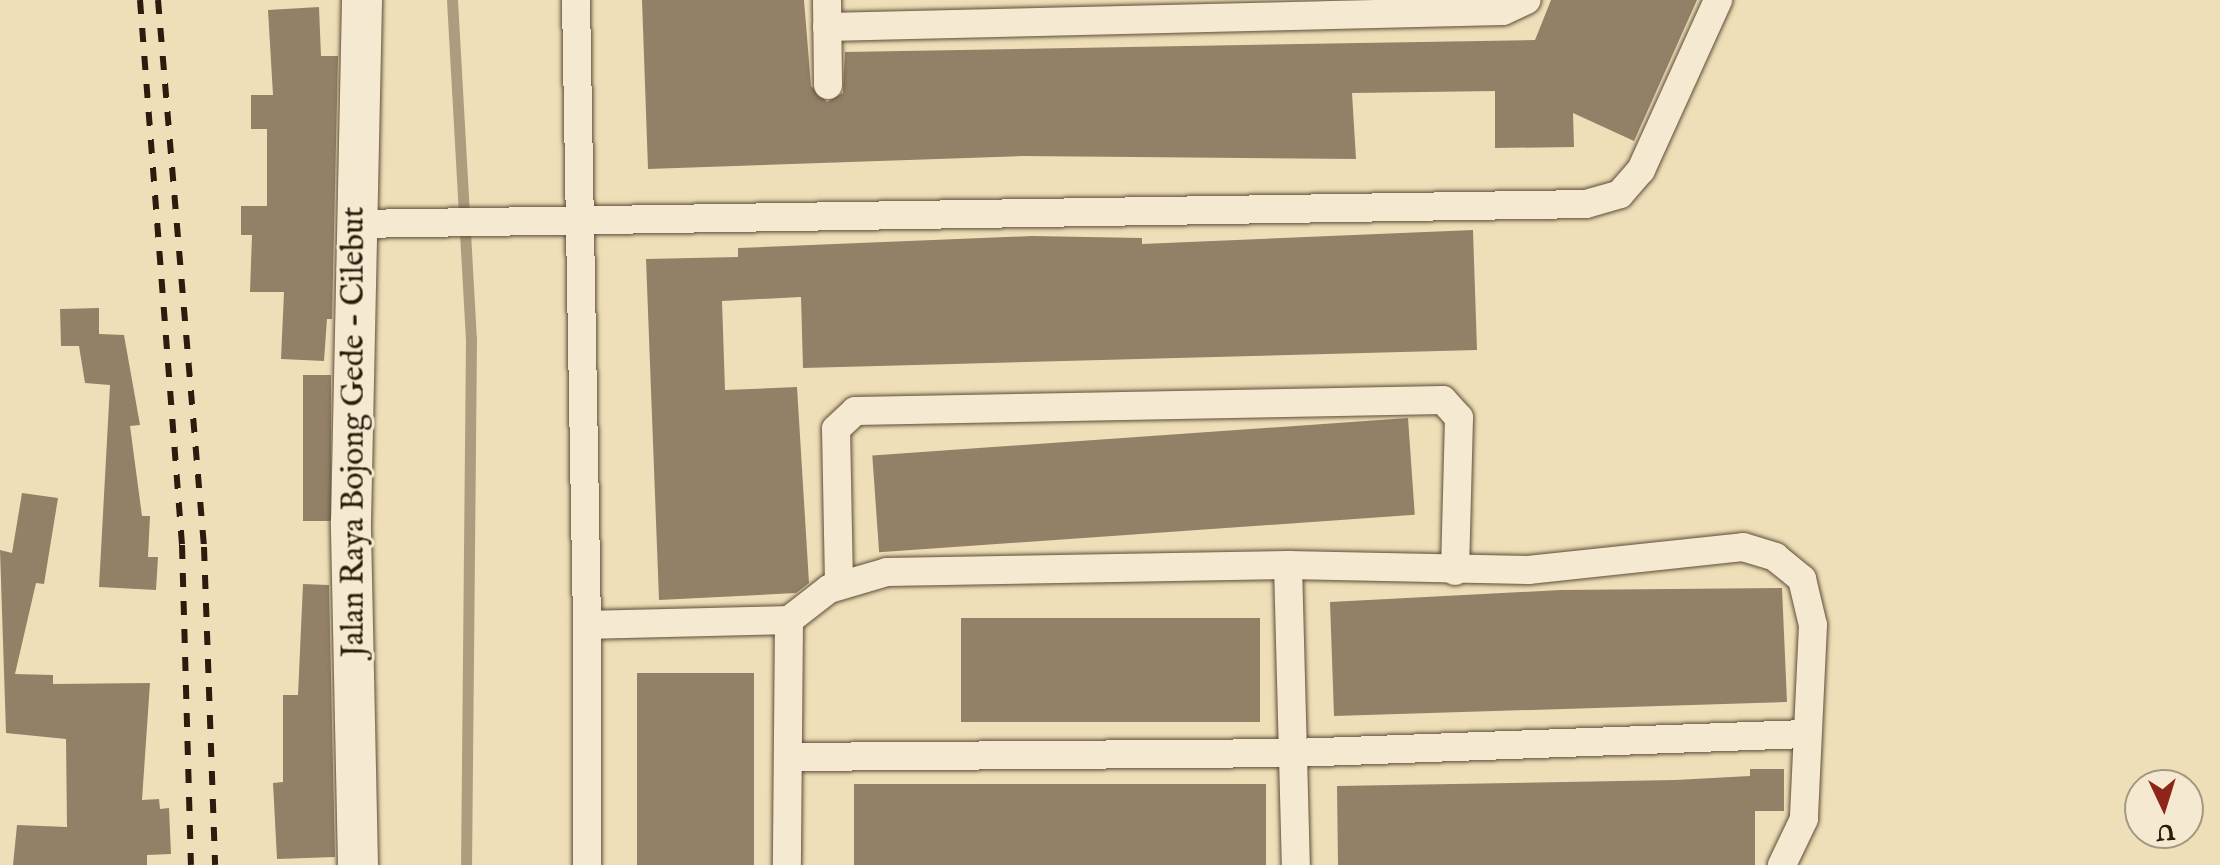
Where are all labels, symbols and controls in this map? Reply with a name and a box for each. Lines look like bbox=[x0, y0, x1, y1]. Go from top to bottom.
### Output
street label: Jalan Raya Bojong Gede - Cilebut bbox=[336, 207, 374, 657]
north arrow bbox=[2124, 769, 2204, 849]
text: U bbox=[2155, 816, 2176, 846]

